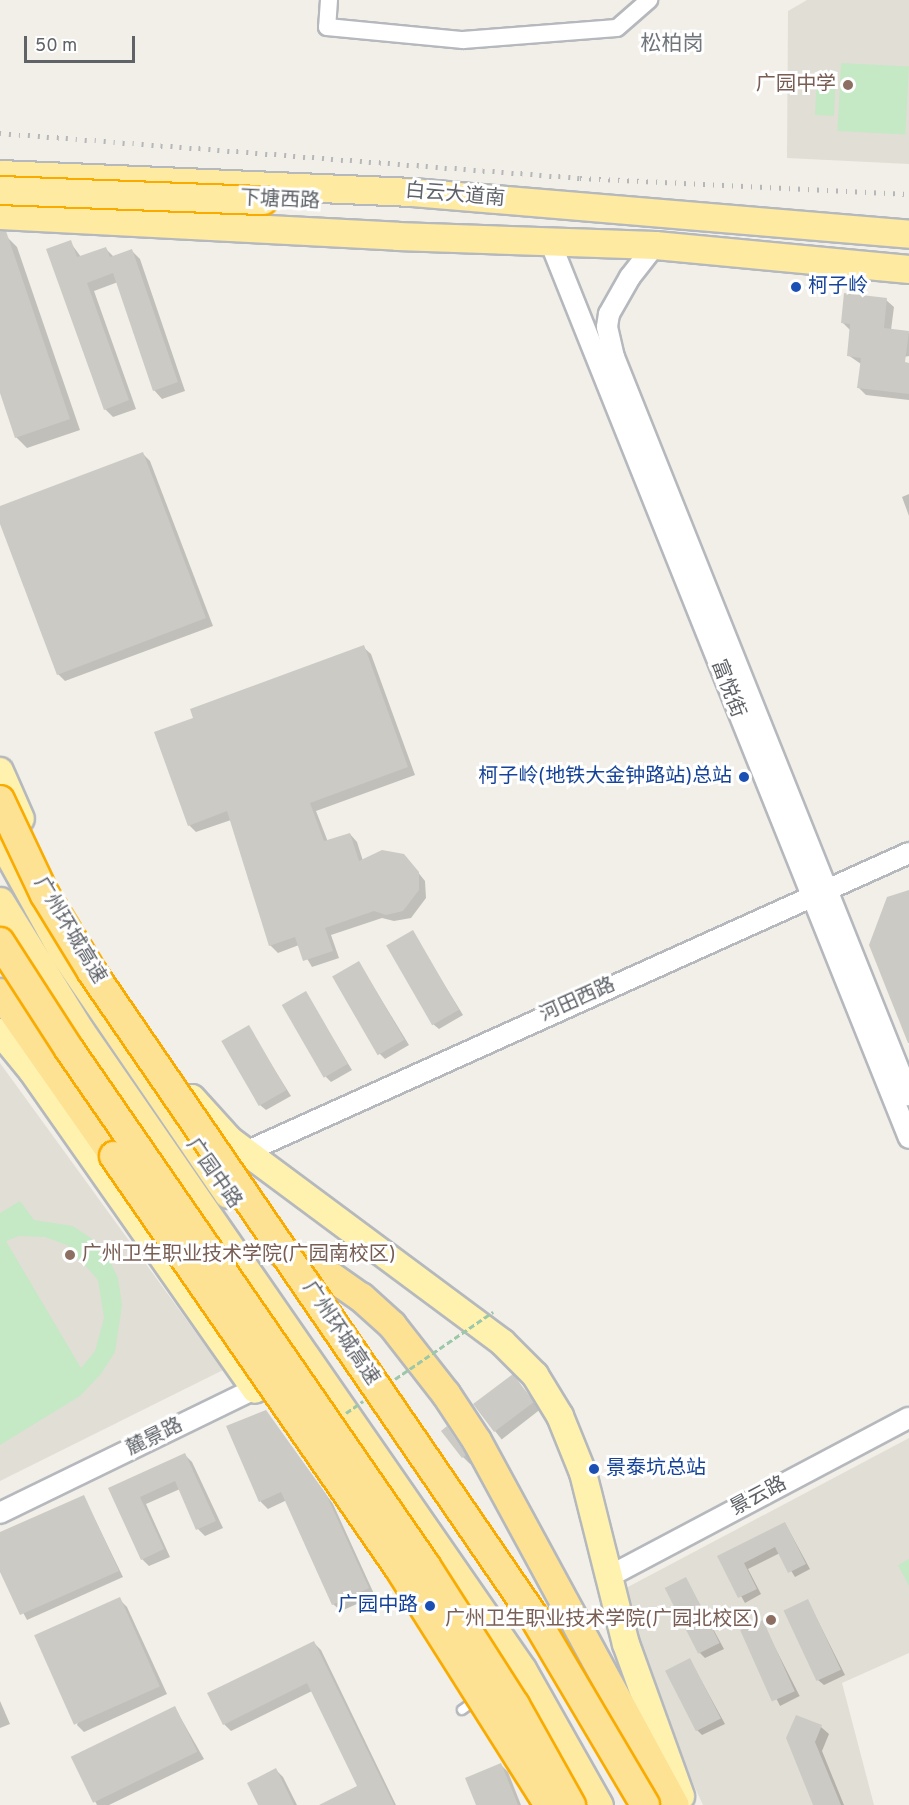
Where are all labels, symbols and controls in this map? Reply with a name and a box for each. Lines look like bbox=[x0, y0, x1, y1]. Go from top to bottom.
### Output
scale bar bbox=[27, 24, 138, 62]
district label: 松柏岗 bbox=[641, 32, 703, 58]
text: 50 m bbox=[35, 35, 77, 58]
place label: 广园中学 bbox=[756, 73, 836, 97]
marker: 广园中学 bbox=[841, 78, 855, 92]
street label: 白云大道南 bbox=[404, 180, 506, 212]
street label: 下塘西路 bbox=[239, 187, 321, 215]
place label: 柯子岭 bbox=[808, 275, 868, 299]
marker: 柯子岭 bbox=[789, 280, 803, 294]
street label: 富悦街 bbox=[705, 657, 749, 721]
place label: 柯子岭(地铁大金钟路站)总站 bbox=[478, 765, 732, 789]
marker: 柯子岭(地铁大金钟路站)总站 bbox=[737, 770, 751, 784]
street label: 广州环城高速 bbox=[28, 873, 110, 989]
street label: 河田西路 bbox=[537, 974, 619, 1028]
street label: 广园中路 bbox=[180, 1134, 246, 1214]
place label: 广州卫生职业技术学院(广园南校区) bbox=[82, 1243, 396, 1267]
marker: 广州卫生职业技术学院(广园南校区) bbox=[63, 1248, 77, 1262]
street label: 广州环城高速 bbox=[297, 1278, 383, 1390]
street label: 麓景路 bbox=[123, 1414, 187, 1462]
place label: 景泰坑总站 bbox=[606, 1457, 706, 1481]
marker: 景泰坑总站 bbox=[587, 1462, 601, 1476]
street label: 景云路 bbox=[727, 1472, 791, 1522]
place label: 广园中路 bbox=[338, 1594, 418, 1618]
marker: 广园中路 bbox=[423, 1599, 437, 1613]
place label: 广州卫生职业技术学院(广园北校区) bbox=[445, 1608, 759, 1632]
marker: 广州卫生职业技术学院(广园北校区) bbox=[764, 1613, 778, 1627]

